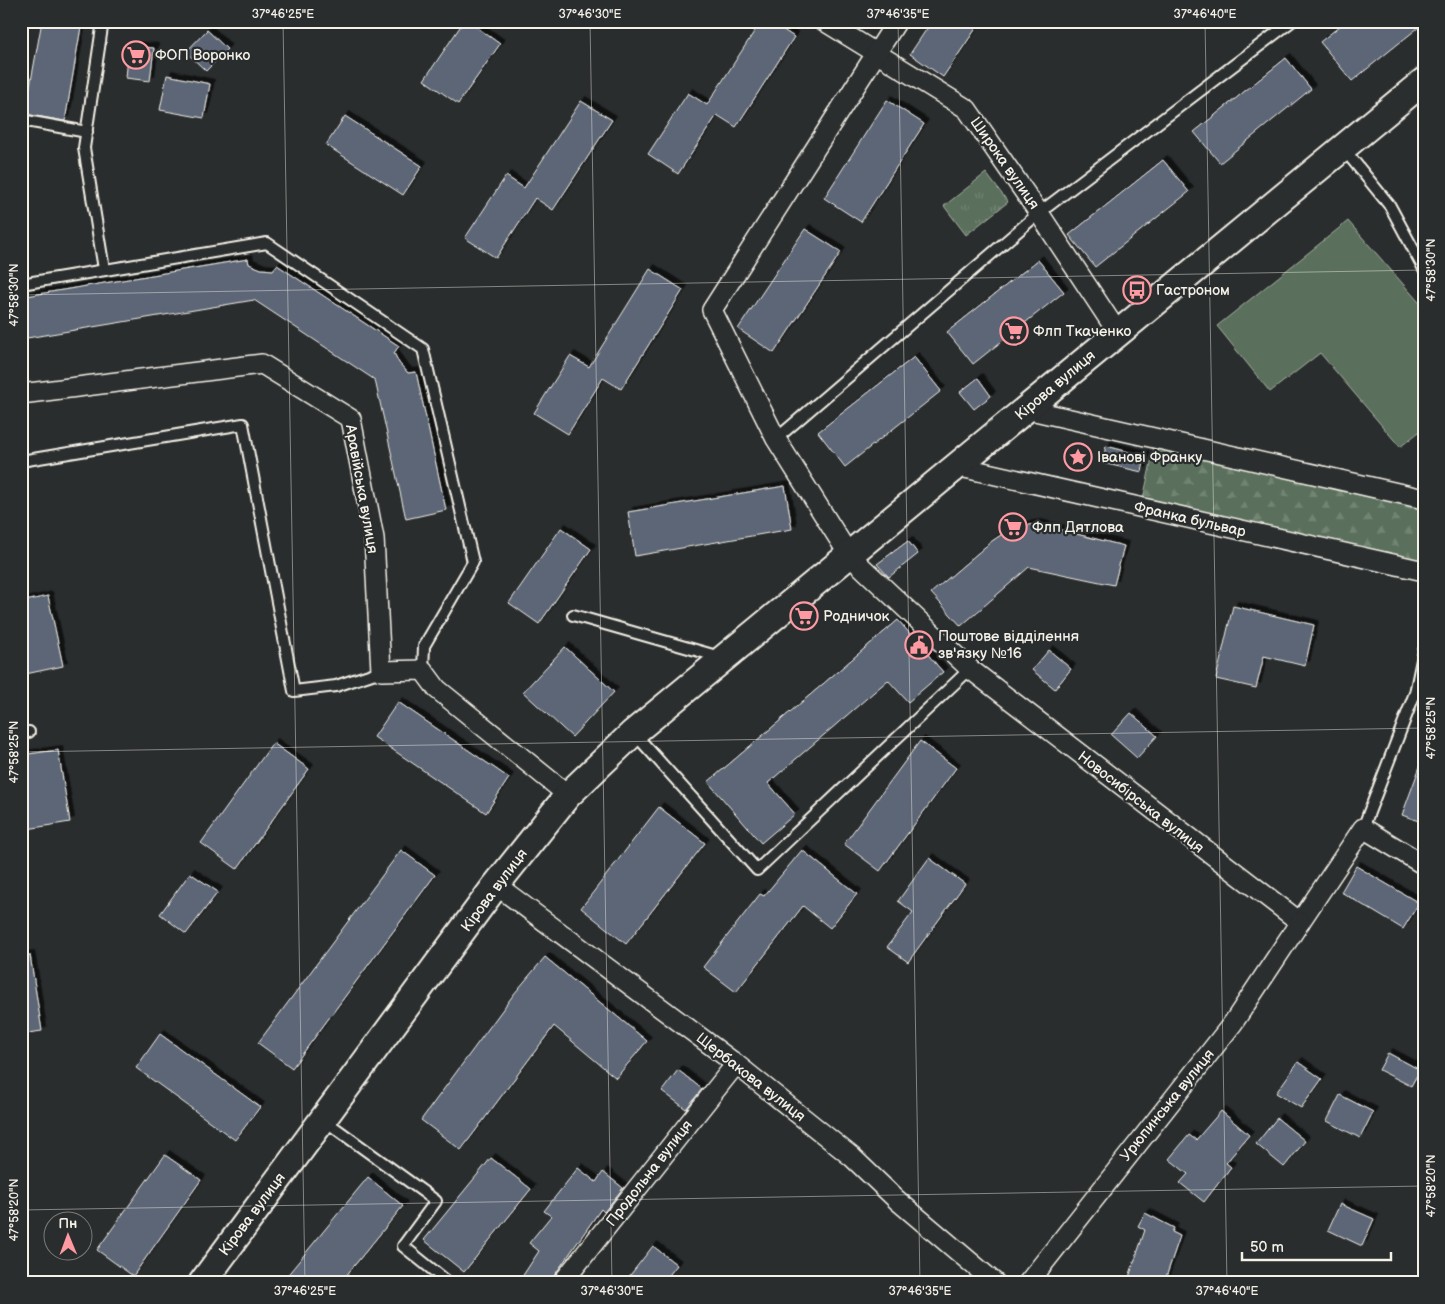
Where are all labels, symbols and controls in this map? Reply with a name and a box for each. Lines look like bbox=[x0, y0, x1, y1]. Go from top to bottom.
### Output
text: 37°46'25"E bbox=[252, 7, 314, 22]
text: 37°46'30"E bbox=[559, 7, 622, 22]
text: 37°46'35"E bbox=[867, 7, 929, 22]
text: 37°46'40"E bbox=[1174, 7, 1237, 22]
supermarket icon: ФОП Воронко bbox=[121, 40, 151, 70]
place label: ФОП Воронко bbox=[155, 46, 251, 65]
street label: Широка вулиця bbox=[966, 113, 1044, 213]
text: 47°58'30"N bbox=[1424, 238, 1439, 302]
text: 47°58'30"N bbox=[7, 263, 22, 327]
bus stop icon: Гастроном bbox=[1122, 275, 1152, 305]
place label: Гастроном bbox=[1156, 281, 1230, 300]
supermarket icon: Флп Ткаченко bbox=[999, 316, 1029, 346]
place label: Флп Ткаченко bbox=[1033, 322, 1131, 341]
street label: Кірова вулиця bbox=[1011, 346, 1099, 425]
street label: Аравійська вулиця bbox=[341, 422, 382, 555]
place icon: Іванові Франку bbox=[1063, 442, 1093, 472]
place label: Іванові Франку bbox=[1097, 448, 1202, 467]
street label: Франка бульвар bbox=[1132, 497, 1248, 542]
supermarket icon: Флп Дятлова bbox=[998, 512, 1028, 542]
place label: Флп Дятлова bbox=[1032, 518, 1124, 537]
supermarket icon: Родничок bbox=[789, 601, 819, 631]
place label: Родничок bbox=[823, 607, 889, 626]
place label: Поштове відділення зв'язку №16 bbox=[938, 627, 1079, 663]
public building icon: Поштове відділення зв'язку №16 bbox=[904, 630, 934, 660]
text: 47°58'25"N bbox=[1424, 697, 1439, 759]
text: 47°58'25"N bbox=[7, 721, 22, 783]
street label: Новосибірська вулиця bbox=[1074, 747, 1208, 858]
street label: Кірова вулиця bbox=[457, 845, 532, 936]
street label: Щербакова вулиця bbox=[692, 1029, 809, 1126]
street label: Урюпинська вулиця bbox=[1116, 1045, 1219, 1165]
street label: Продольна вулиця bbox=[602, 1116, 697, 1230]
text: 47°58'20"N bbox=[1424, 1155, 1439, 1217]
street label: Кірова вулиця bbox=[215, 1169, 290, 1260]
text: 47°58'20"N bbox=[7, 1179, 22, 1241]
north arrow bbox=[42, 1212, 92, 1262]
text: Пн bbox=[58, 1215, 77, 1232]
scale bar bbox=[1242, 1229, 1391, 1261]
text: 50 m bbox=[1250, 1238, 1284, 1257]
text: 37°46'25"E bbox=[274, 1284, 336, 1299]
text: 37°46'30"E bbox=[581, 1284, 644, 1299]
text: 37°46'35"E bbox=[889, 1284, 951, 1299]
text: 37°46'40"E bbox=[1196, 1284, 1259, 1299]

